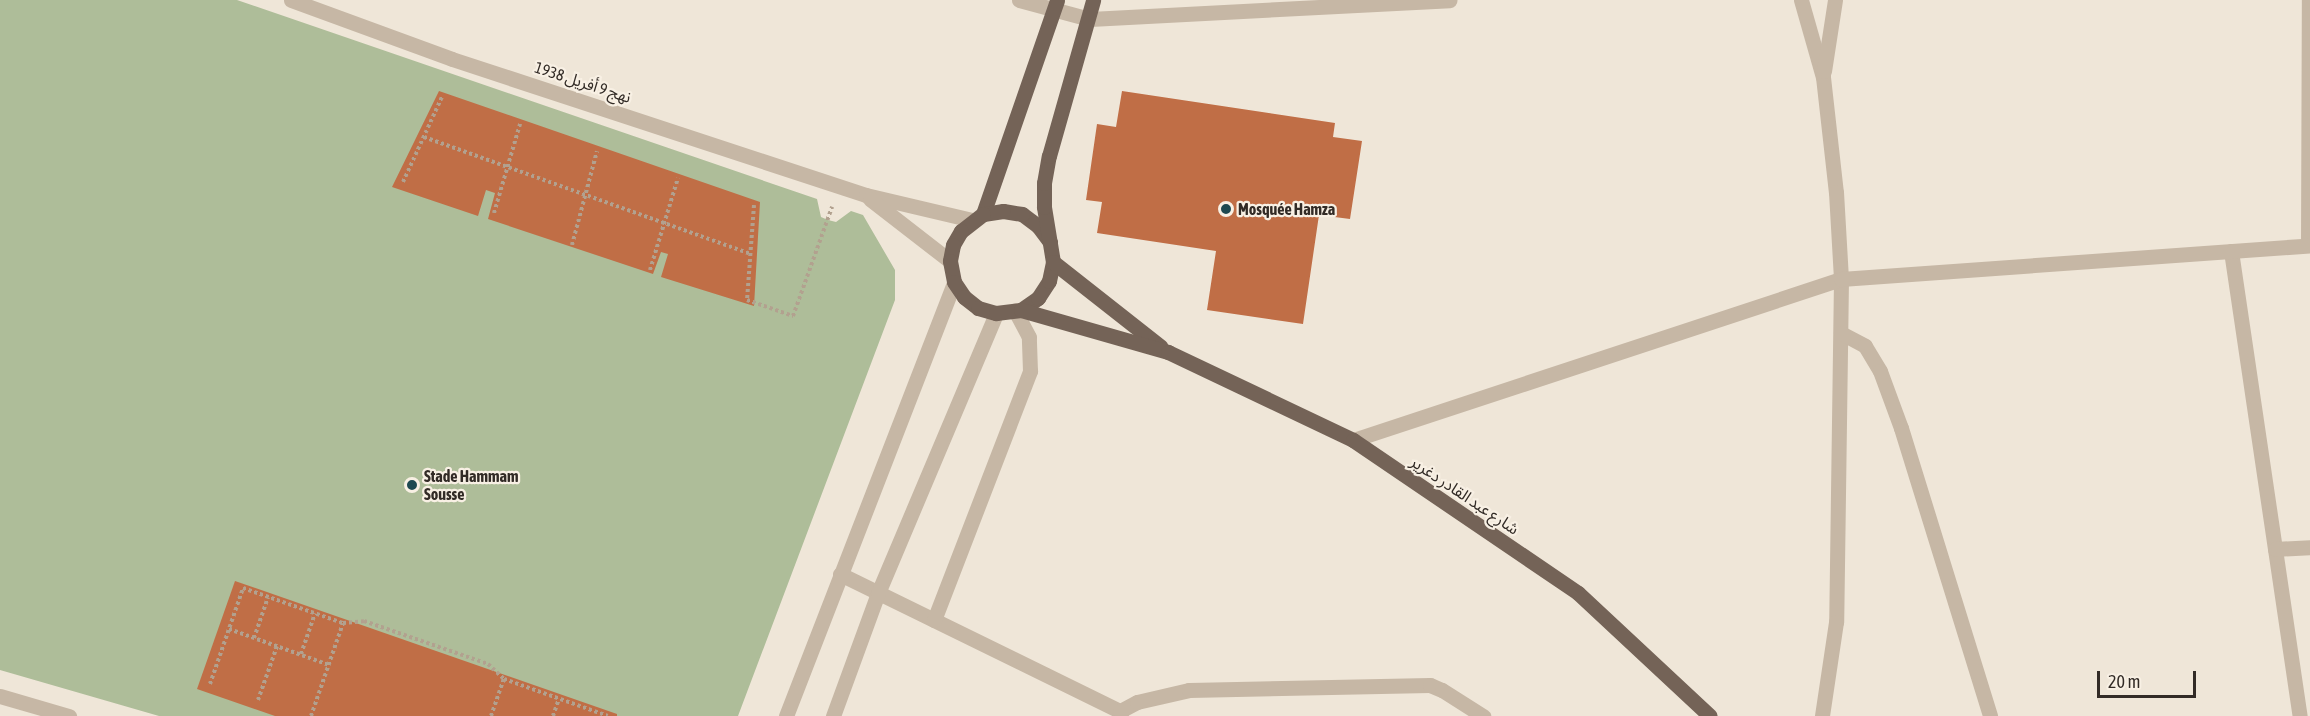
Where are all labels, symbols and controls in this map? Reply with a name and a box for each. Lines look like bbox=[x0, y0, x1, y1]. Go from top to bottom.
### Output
street label: نهج 9 أفريل 1938 bbox=[532, 57, 634, 107]
place label: Mosquée Hamza bbox=[1238, 199, 1335, 219]
marker: Mosquée Hamza bbox=[1219, 202, 1233, 216]
street label: شارع عبد القادر دغرير bbox=[1407, 452, 1523, 538]
place label: Stade Hammam Sousse bbox=[424, 466, 519, 504]
marker: Stade Hammam Sousse bbox=[405, 478, 419, 492]
scale bar bbox=[2100, 659, 2199, 697]
text: 20 m bbox=[2108, 671, 2140, 692]

